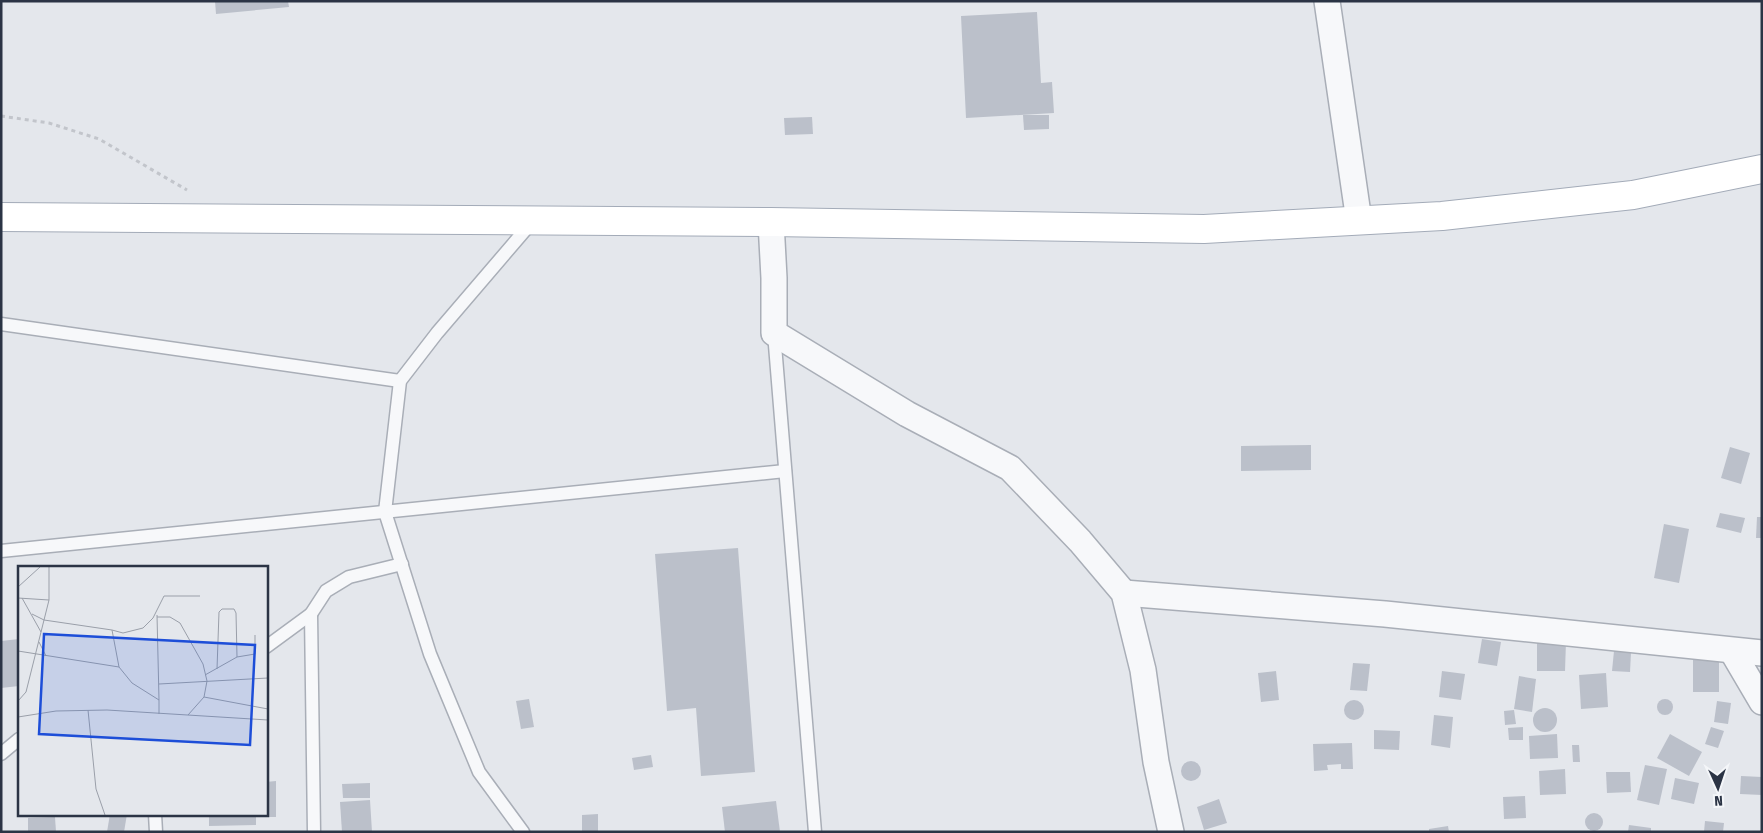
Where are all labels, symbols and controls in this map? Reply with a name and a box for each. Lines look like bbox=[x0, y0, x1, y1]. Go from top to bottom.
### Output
inset map bbox=[18, 566, 268, 816]
north arrow bbox=[1693, 763, 1743, 813]
text: N bbox=[1714, 792, 1723, 809]

